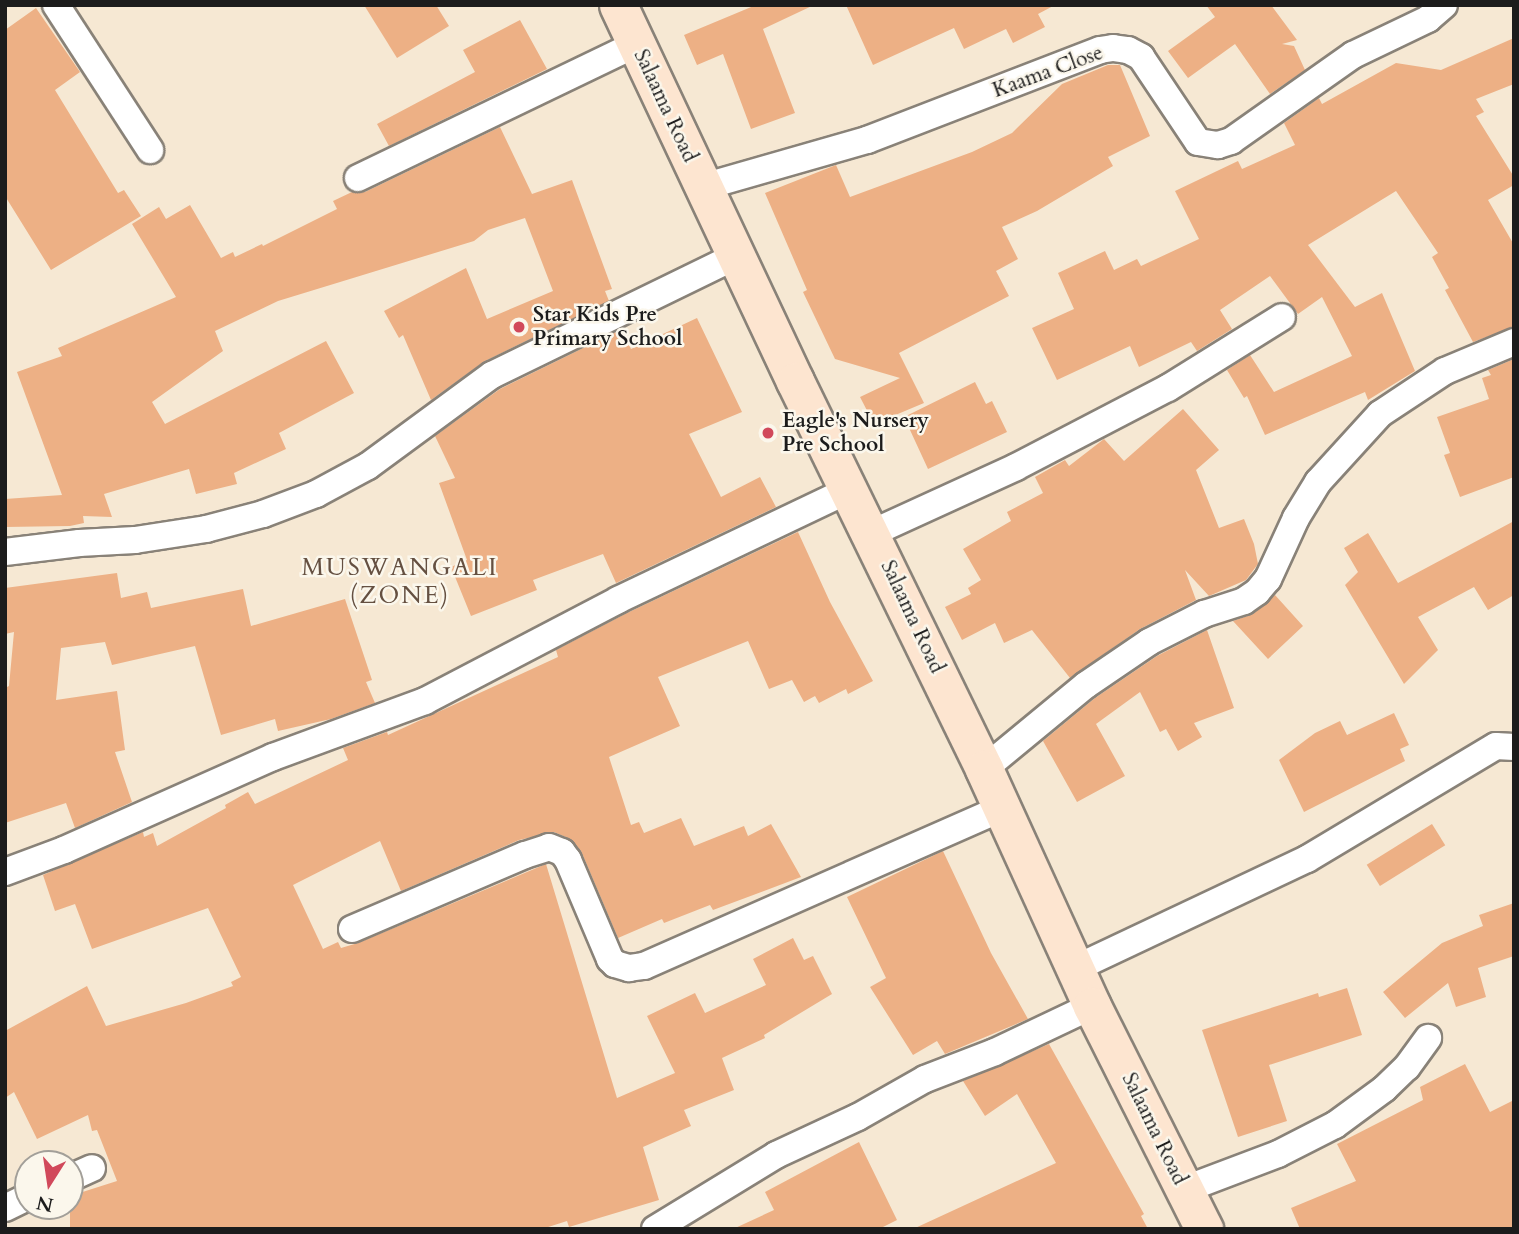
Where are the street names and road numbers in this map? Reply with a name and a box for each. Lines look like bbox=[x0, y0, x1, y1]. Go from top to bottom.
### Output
street label: Kaama Close bbox=[989, 40, 1107, 104]
street label: Salaama Road bbox=[628, 46, 702, 166]
street label: Salaama Road bbox=[875, 557, 949, 677]
street label: Salaama Road bbox=[1116, 1069, 1192, 1189]

